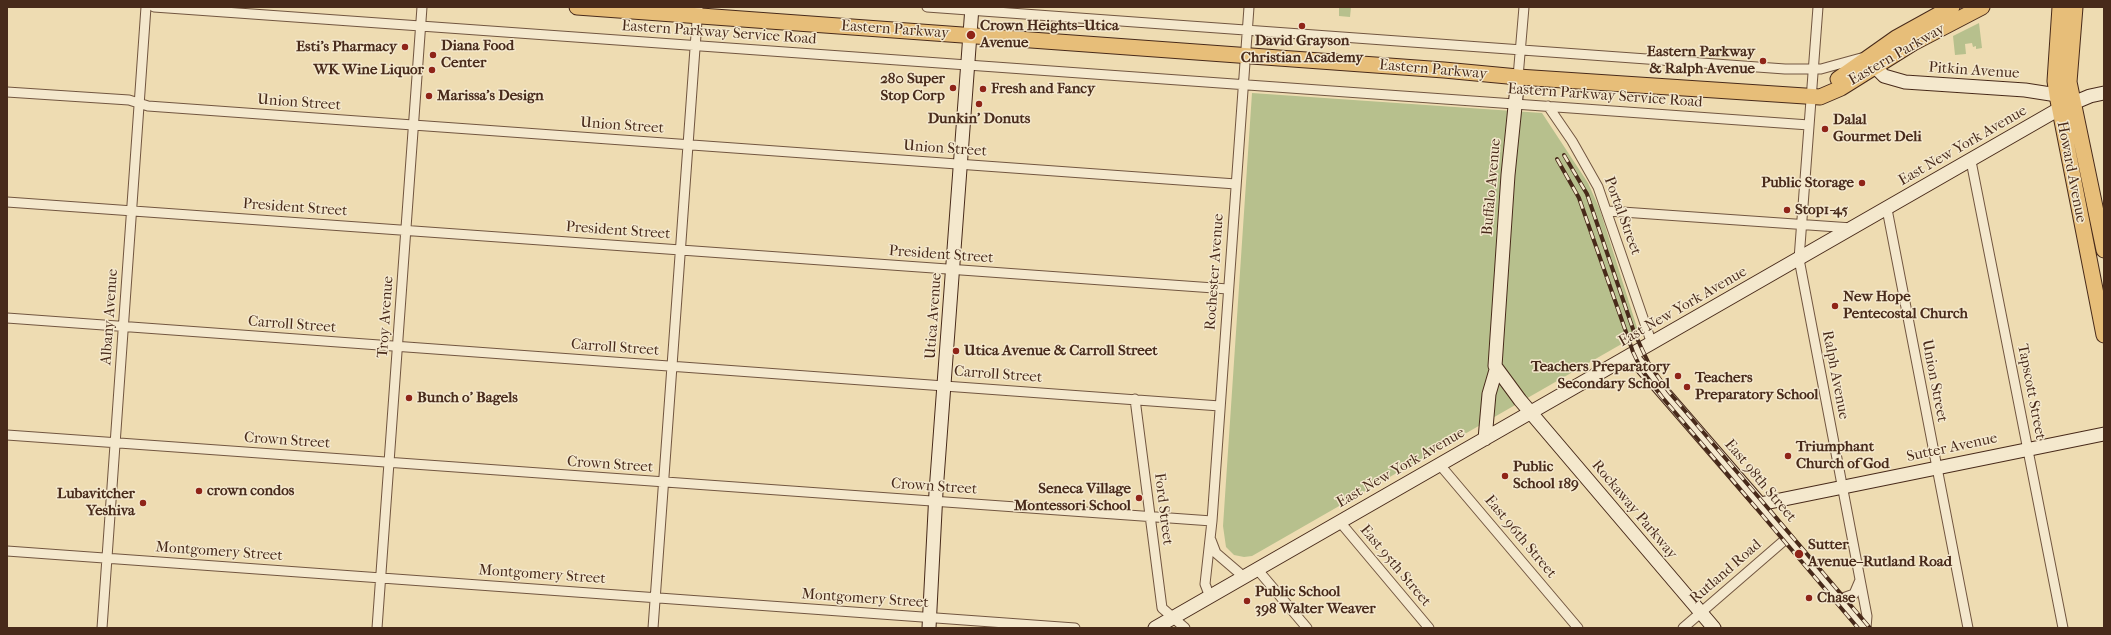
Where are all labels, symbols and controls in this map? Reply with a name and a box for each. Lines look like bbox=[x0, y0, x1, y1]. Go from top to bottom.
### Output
street label: Eastern Parkway Service Road bbox=[621, 17, 817, 49]
street label: Eastern Parkway bbox=[840, 17, 950, 43]
place label: Crown Heights–Utica Avenue bbox=[980, 17, 1119, 52]
street label: Eastern Parkway bbox=[1846, 20, 1948, 90]
marker: David Grayson Christian Academy bbox=[1297, 21, 1307, 31]
marker: Crown Heights–Utica Avenue bbox=[965, 29, 977, 41]
place label: David Grayson Christian Academy bbox=[1241, 32, 1363, 67]
place label: Diana Food Center bbox=[441, 37, 514, 72]
place label: Esti's Pharmacy bbox=[296, 38, 397, 56]
marker: Esti's Pharmacy bbox=[400, 42, 410, 52]
place label: Eastern Parkway & Ralph Avenue bbox=[1647, 43, 1755, 78]
marker: Diana Food Center bbox=[428, 50, 438, 60]
street label: Eastern Parkway bbox=[1378, 56, 1488, 84]
marker: Eastern Parkway & Ralph Avenue bbox=[1758, 56, 1768, 66]
street label: Pitkin Avenue bbox=[1928, 59, 2020, 83]
place label: WK Wine Liquor bbox=[313, 61, 424, 79]
marker: WK Wine Liquor bbox=[427, 65, 437, 75]
place label: 280 Super Stop Corp bbox=[880, 70, 945, 105]
place label: Fresh and Fancy bbox=[991, 80, 1095, 98]
street label: Eastern Parkway Service Road bbox=[1507, 80, 1703, 112]
marker: 280 Super Stop Corp bbox=[948, 83, 958, 93]
marker: Fresh and Fancy bbox=[978, 84, 988, 94]
place label: Marissa's Design bbox=[437, 87, 544, 105]
street label: Union Street bbox=[257, 91, 341, 115]
marker: Marissa's Design bbox=[424, 91, 434, 101]
marker: Dunkin' Donuts bbox=[974, 99, 984, 109]
street label: East New York Avenue bbox=[1896, 102, 2030, 190]
place label: Dunkin' Donuts bbox=[928, 110, 1030, 128]
place label: Dalal Gourmet Deli bbox=[1833, 111, 1922, 146]
street label: Union Street bbox=[580, 114, 664, 138]
street label: Howard Avenue bbox=[2052, 120, 2090, 224]
marker: Dalal Gourmet Deli bbox=[1820, 124, 1830, 134]
street label: Union Street bbox=[903, 137, 987, 161]
street label: Buffalo Avenue bbox=[1479, 138, 1505, 236]
street label: Portal Street bbox=[1600, 174, 1644, 258]
place label: Public Storage bbox=[1761, 174, 1854, 192]
marker: Public Storage bbox=[1857, 178, 1867, 188]
street label: President Street bbox=[242, 195, 348, 221]
place label: Stop1-45 bbox=[1795, 201, 1848, 219]
marker: Stop1-45 bbox=[1782, 205, 1792, 215]
street label: Rochester Avenue bbox=[1202, 213, 1228, 331]
street label: President Street bbox=[565, 218, 671, 244]
street label: President Street bbox=[888, 242, 994, 268]
street label: East New York Avenue bbox=[1616, 263, 1750, 351]
street label: Albany Avenue bbox=[98, 268, 122, 366]
street label: Utica Avenue bbox=[922, 272, 946, 360]
street label: Troy Avenue bbox=[374, 275, 398, 359]
place label: New Hope Pentecostal Church bbox=[1843, 288, 1968, 323]
marker: New Hope Pentecostal Church bbox=[1830, 301, 1840, 311]
street label: Carroll Street bbox=[247, 313, 337, 337]
street label: Ralph Avenue bbox=[1818, 329, 1852, 421]
street label: Carroll Street bbox=[570, 336, 660, 360]
street label: Union Street bbox=[1917, 338, 1951, 424]
place label: Utica Avenue & Carroll Street bbox=[964, 342, 1158, 360]
street label: Tapscott Street bbox=[2013, 343, 2049, 441]
marker: Utica Avenue & Carroll Street bbox=[951, 346, 961, 356]
place label: Teachers Preparatory Secondary School bbox=[1531, 358, 1670, 393]
street label: Carroll Street bbox=[953, 363, 1043, 387]
place label: Teachers Preparatory School bbox=[1695, 369, 1818, 404]
marker: Teachers Preparatory Secondary School bbox=[1673, 371, 1683, 381]
marker: Teachers Preparatory School bbox=[1682, 382, 1692, 392]
place label: Bunch o' Bagels bbox=[417, 389, 518, 407]
marker: Bunch o' Bagels bbox=[404, 393, 414, 403]
street label: East New York Avenue bbox=[1334, 424, 1468, 512]
street label: Crown Street bbox=[243, 429, 331, 453]
street label: Sutter Avenue bbox=[1905, 430, 1999, 466]
street label: East 98th Street bbox=[1720, 436, 1800, 526]
place label: Triumphant Church of God bbox=[1796, 438, 1889, 473]
marker: Triumphant Church of God bbox=[1783, 451, 1793, 461]
street label: Crown Street bbox=[566, 453, 654, 477]
street label: Rockaway Parkway bbox=[1587, 457, 1681, 563]
place label: Public School 189 bbox=[1513, 458, 1579, 493]
marker: Public School 189 bbox=[1500, 471, 1510, 481]
street label: Ford Street bbox=[1150, 472, 1176, 546]
street label: Crown Street bbox=[890, 475, 978, 499]
place label: Seneca Village Montessori School bbox=[1014, 480, 1131, 515]
place label: crown condos bbox=[207, 482, 294, 500]
place label: Lubavitcher Yeshiva bbox=[57, 485, 135, 520]
marker: crown condos bbox=[194, 486, 204, 496]
street label: East 96th Street bbox=[1480, 492, 1560, 582]
marker: Seneca Village Montessori School bbox=[1134, 493, 1144, 503]
marker: Lubavitcher Yeshiva bbox=[138, 498, 148, 508]
street label: East 95th Street bbox=[1356, 521, 1434, 611]
street label: Rutland Road bbox=[1687, 536, 1765, 608]
place label: Sutter Avenue–Rutland Road bbox=[1808, 536, 1952, 571]
street label: Montgomery Street bbox=[155, 539, 283, 565]
marker: Sutter Avenue–Rutland Road bbox=[1793, 548, 1805, 560]
street label: Montgomery Street bbox=[478, 562, 606, 588]
place label: Public School 398 Walter Weaver bbox=[1255, 583, 1376, 618]
street label: Montgomery Street bbox=[801, 586, 929, 612]
place label: Chase bbox=[1817, 589, 1855, 607]
marker: Chase bbox=[1804, 593, 1814, 603]
marker: Public School 398 Walter Weaver bbox=[1242, 596, 1252, 606]

